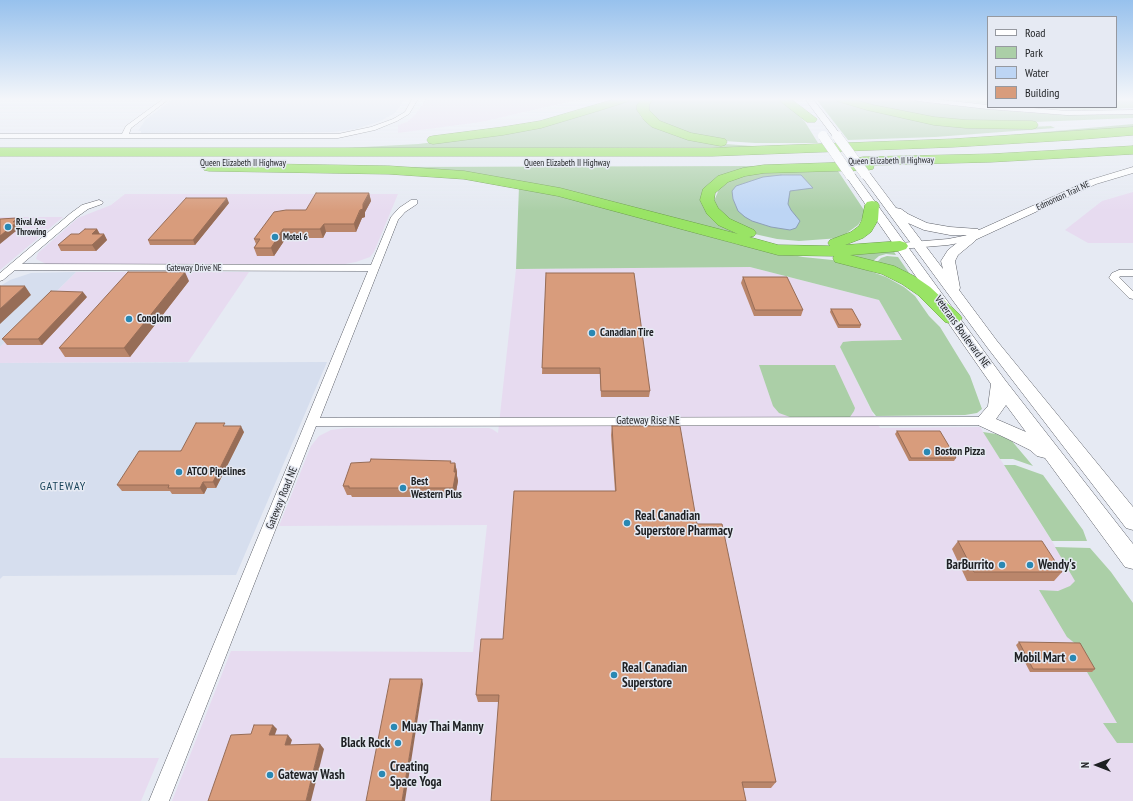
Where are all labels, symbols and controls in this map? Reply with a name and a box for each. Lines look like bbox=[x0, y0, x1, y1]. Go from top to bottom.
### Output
legend bbox=[987, 16, 1117, 108]
text: Road bbox=[1025, 25, 1045, 40]
text: Park bbox=[1025, 45, 1043, 60]
text: Water bbox=[1025, 65, 1049, 80]
text: Building bbox=[1025, 85, 1060, 100]
street label: Queen Elizabeth II Highway bbox=[848, 155, 934, 167]
street label: Queen Elizabeth II Highway bbox=[200, 158, 286, 168]
street label: Queen Elizabeth II Highway bbox=[524, 158, 610, 168]
street label: Edmonton Trail NE bbox=[1035, 179, 1091, 213]
place label: Rival Axe Throwing bbox=[16, 217, 46, 238]
marker: Rival Axe Throwing bbox=[3, 222, 13, 232]
marker: Motel 6 bbox=[270, 232, 280, 242]
place label: Motel 6 bbox=[283, 232, 308, 242]
street label: Gateway Drive NE bbox=[166, 263, 222, 273]
street label: Veterans Boulevard NE bbox=[931, 293, 993, 371]
place label: Conglom bbox=[137, 312, 171, 326]
marker: Conglom bbox=[124, 314, 134, 324]
place label: Canadian Tire bbox=[600, 326, 654, 340]
marker: Canadian Tire bbox=[587, 328, 597, 338]
street label: Gateway Rise NE bbox=[616, 414, 680, 428]
place label: Boston Pizza bbox=[935, 445, 985, 459]
marker: Boston Pizza bbox=[922, 447, 932, 457]
place label: ATCO Pipelines bbox=[187, 465, 246, 479]
street label: Gateway Road NE bbox=[263, 465, 301, 531]
marker: ATCO Pipelines bbox=[174, 467, 184, 477]
place label: Best Western Plus bbox=[411, 475, 462, 501]
district label: GATEWAY bbox=[40, 480, 86, 494]
marker: Best Western Plus bbox=[398, 483, 408, 493]
place label: Real Canadian Superstore Pharmacy bbox=[635, 508, 733, 539]
marker: Real Canadian Superstore Pharmacy bbox=[622, 518, 632, 528]
place label: BarBurrito bbox=[946, 557, 994, 573]
place label: Wendy's bbox=[1038, 557, 1076, 573]
marker: BarBurrito bbox=[997, 560, 1007, 570]
marker: Wendy's bbox=[1025, 560, 1035, 570]
place label: Mobil Mart bbox=[1014, 650, 1065, 666]
marker: Mobil Mart bbox=[1068, 653, 1078, 663]
place label: Real Canadian Superstore bbox=[622, 660, 687, 691]
marker: Real Canadian Superstore bbox=[609, 670, 619, 680]
place label: Muay Thai Manny bbox=[402, 719, 483, 735]
marker: Muay Thai Manny bbox=[389, 722, 399, 732]
place label: Black Rock bbox=[341, 735, 390, 751]
marker: Black Rock bbox=[393, 738, 403, 748]
north arrow bbox=[1077, 745, 1117, 785]
place label: Creating Space Yoga bbox=[390, 759, 442, 790]
text: N bbox=[1078, 762, 1092, 768]
place label: Gateway Wash bbox=[278, 767, 345, 783]
marker: Creating Space Yoga bbox=[377, 769, 387, 779]
marker: Gateway Wash bbox=[265, 770, 275, 780]

